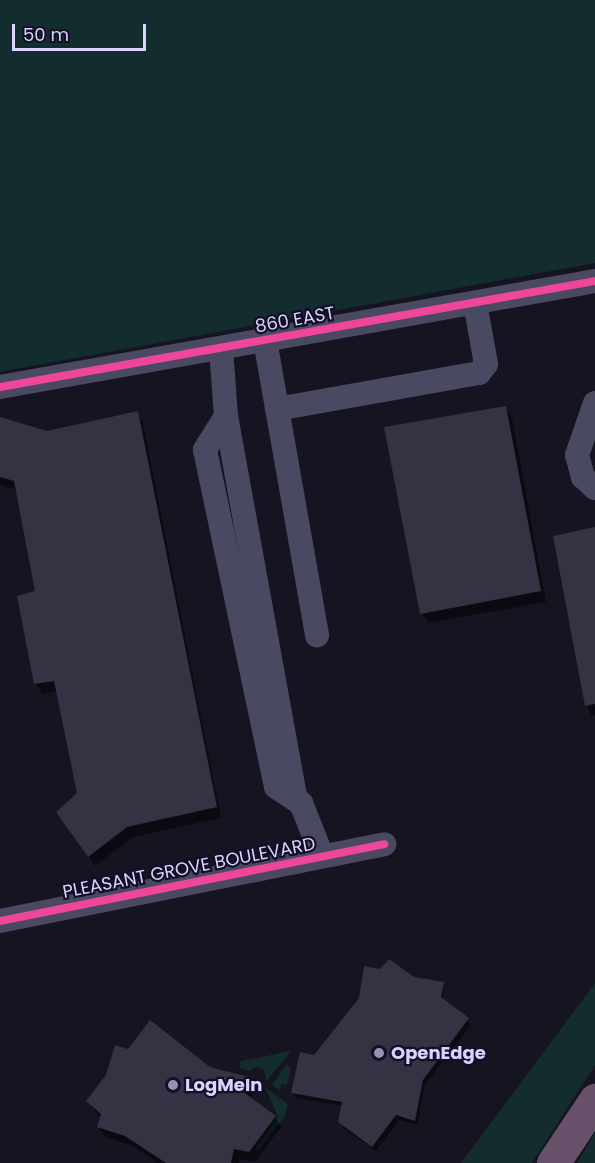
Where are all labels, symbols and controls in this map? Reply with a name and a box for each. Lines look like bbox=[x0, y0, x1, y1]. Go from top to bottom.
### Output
scale bar bbox=[15, 12, 148, 50]
text: 50 m bbox=[23, 22, 69, 47]
street label: 860 EAST bbox=[253, 302, 337, 338]
street label: PLEASANT GROVE BOULEVARD bbox=[61, 833, 317, 903]
place label: OpenEdge bbox=[391, 1042, 486, 1064]
marker: OpenEdge bbox=[372, 1046, 386, 1060]
place label: LogMeIn bbox=[185, 1074, 262, 1096]
marker: LogMeIn bbox=[166, 1078, 180, 1092]

